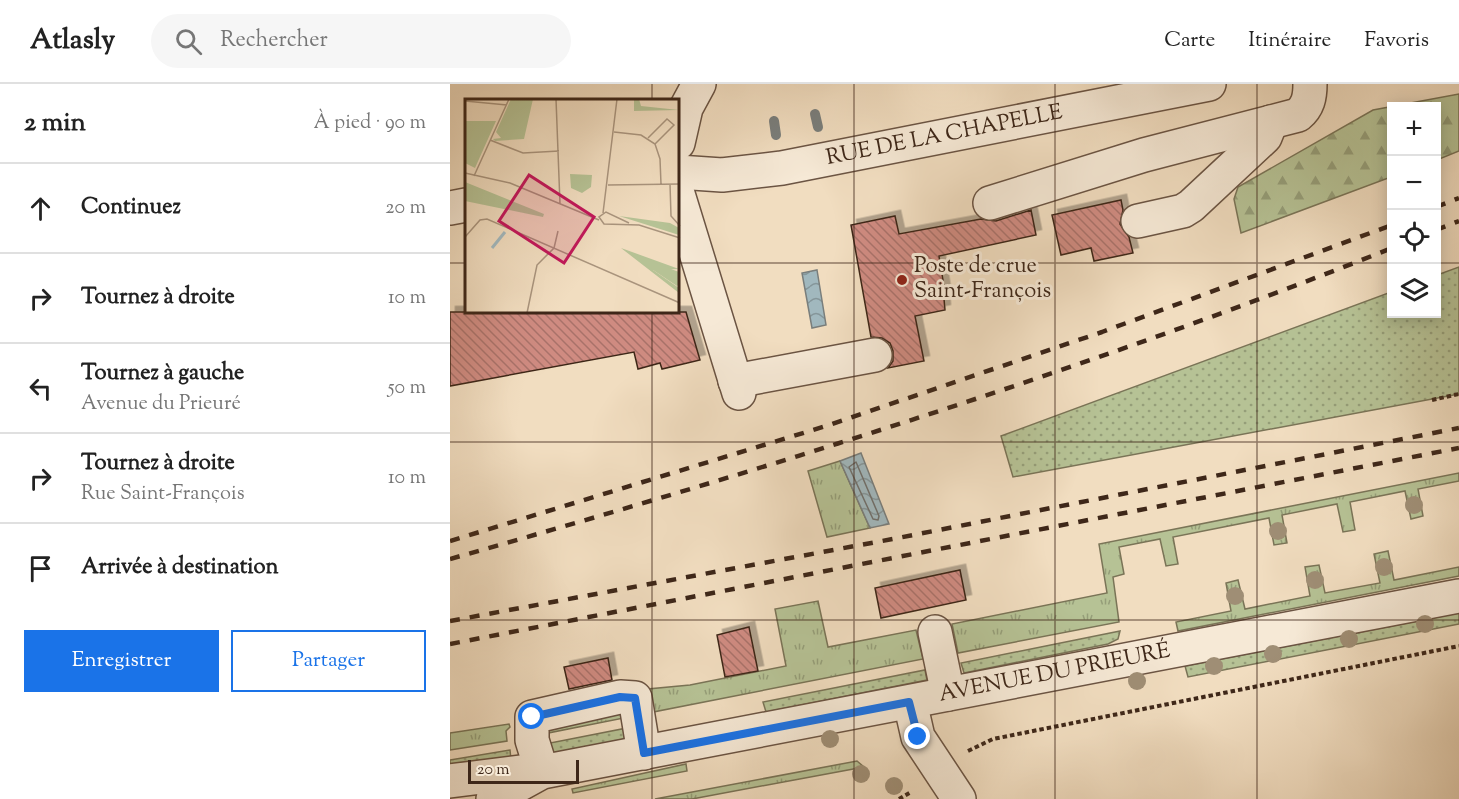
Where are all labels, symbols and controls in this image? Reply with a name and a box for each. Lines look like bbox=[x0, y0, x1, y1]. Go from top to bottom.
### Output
search box bbox=[151, 14, 571, 68]
text: Atlasly bbox=[30, 21, 115, 61]
icon: search bbox=[172, 25, 205, 58]
text: Rechercher bbox=[220, 25, 328, 57]
text: Carte bbox=[1164, 26, 1215, 56]
text: Itinéraire bbox=[1248, 26, 1331, 56]
text: Favoris bbox=[1364, 26, 1429, 56]
street label: RUE DE LA CHAPELLE bbox=[823, 97, 1065, 175]
inset map bbox=[465, 99, 680, 314]
map controls bbox=[1387, 102, 1441, 318]
button: + bbox=[1387, 102, 1441, 156]
text: 2 min bbox=[24, 105, 86, 142]
text: À pied · 90 m bbox=[314, 109, 426, 138]
button: − bbox=[1387, 156, 1441, 210]
icon: ahead bbox=[24, 192, 57, 225]
text: Continuez bbox=[81, 192, 181, 224]
text: 20 m bbox=[385, 194, 426, 223]
button: locate bbox=[1387, 210, 1441, 264]
place label: Poste de crue Saint-François bbox=[914, 251, 1051, 308]
button: layers bbox=[1387, 264, 1441, 318]
marker: Poste de crue Saint-François bbox=[895, 273, 909, 287]
icon: right bbox=[24, 282, 57, 315]
text: Tournez à droite bbox=[81, 282, 235, 314]
text: 10 m bbox=[388, 284, 426, 313]
text: Tournez à gauche bbox=[81, 358, 244, 390]
icon: left bbox=[24, 372, 57, 405]
text: 50 m bbox=[388, 374, 426, 403]
text: Avenue du Prieuré bbox=[81, 390, 241, 419]
text: Tournez à droite bbox=[81, 448, 235, 480]
icon: right bbox=[24, 462, 57, 495]
text: 10 m bbox=[388, 464, 426, 493]
text: Rue Saint-François bbox=[81, 480, 245, 509]
icon: arrive bbox=[24, 552, 57, 585]
text: Arrivée à destination bbox=[81, 552, 278, 584]
button: Enregistrer bbox=[24, 630, 219, 692]
button: Partager bbox=[231, 630, 426, 692]
street label: AVENUE DU PRIEURÉ bbox=[936, 635, 1173, 711]
route start bbox=[518, 703, 544, 729]
route end bbox=[904, 723, 930, 749]
scale bar bbox=[468, 757, 579, 784]
text: 20 m bbox=[477, 759, 510, 782]

